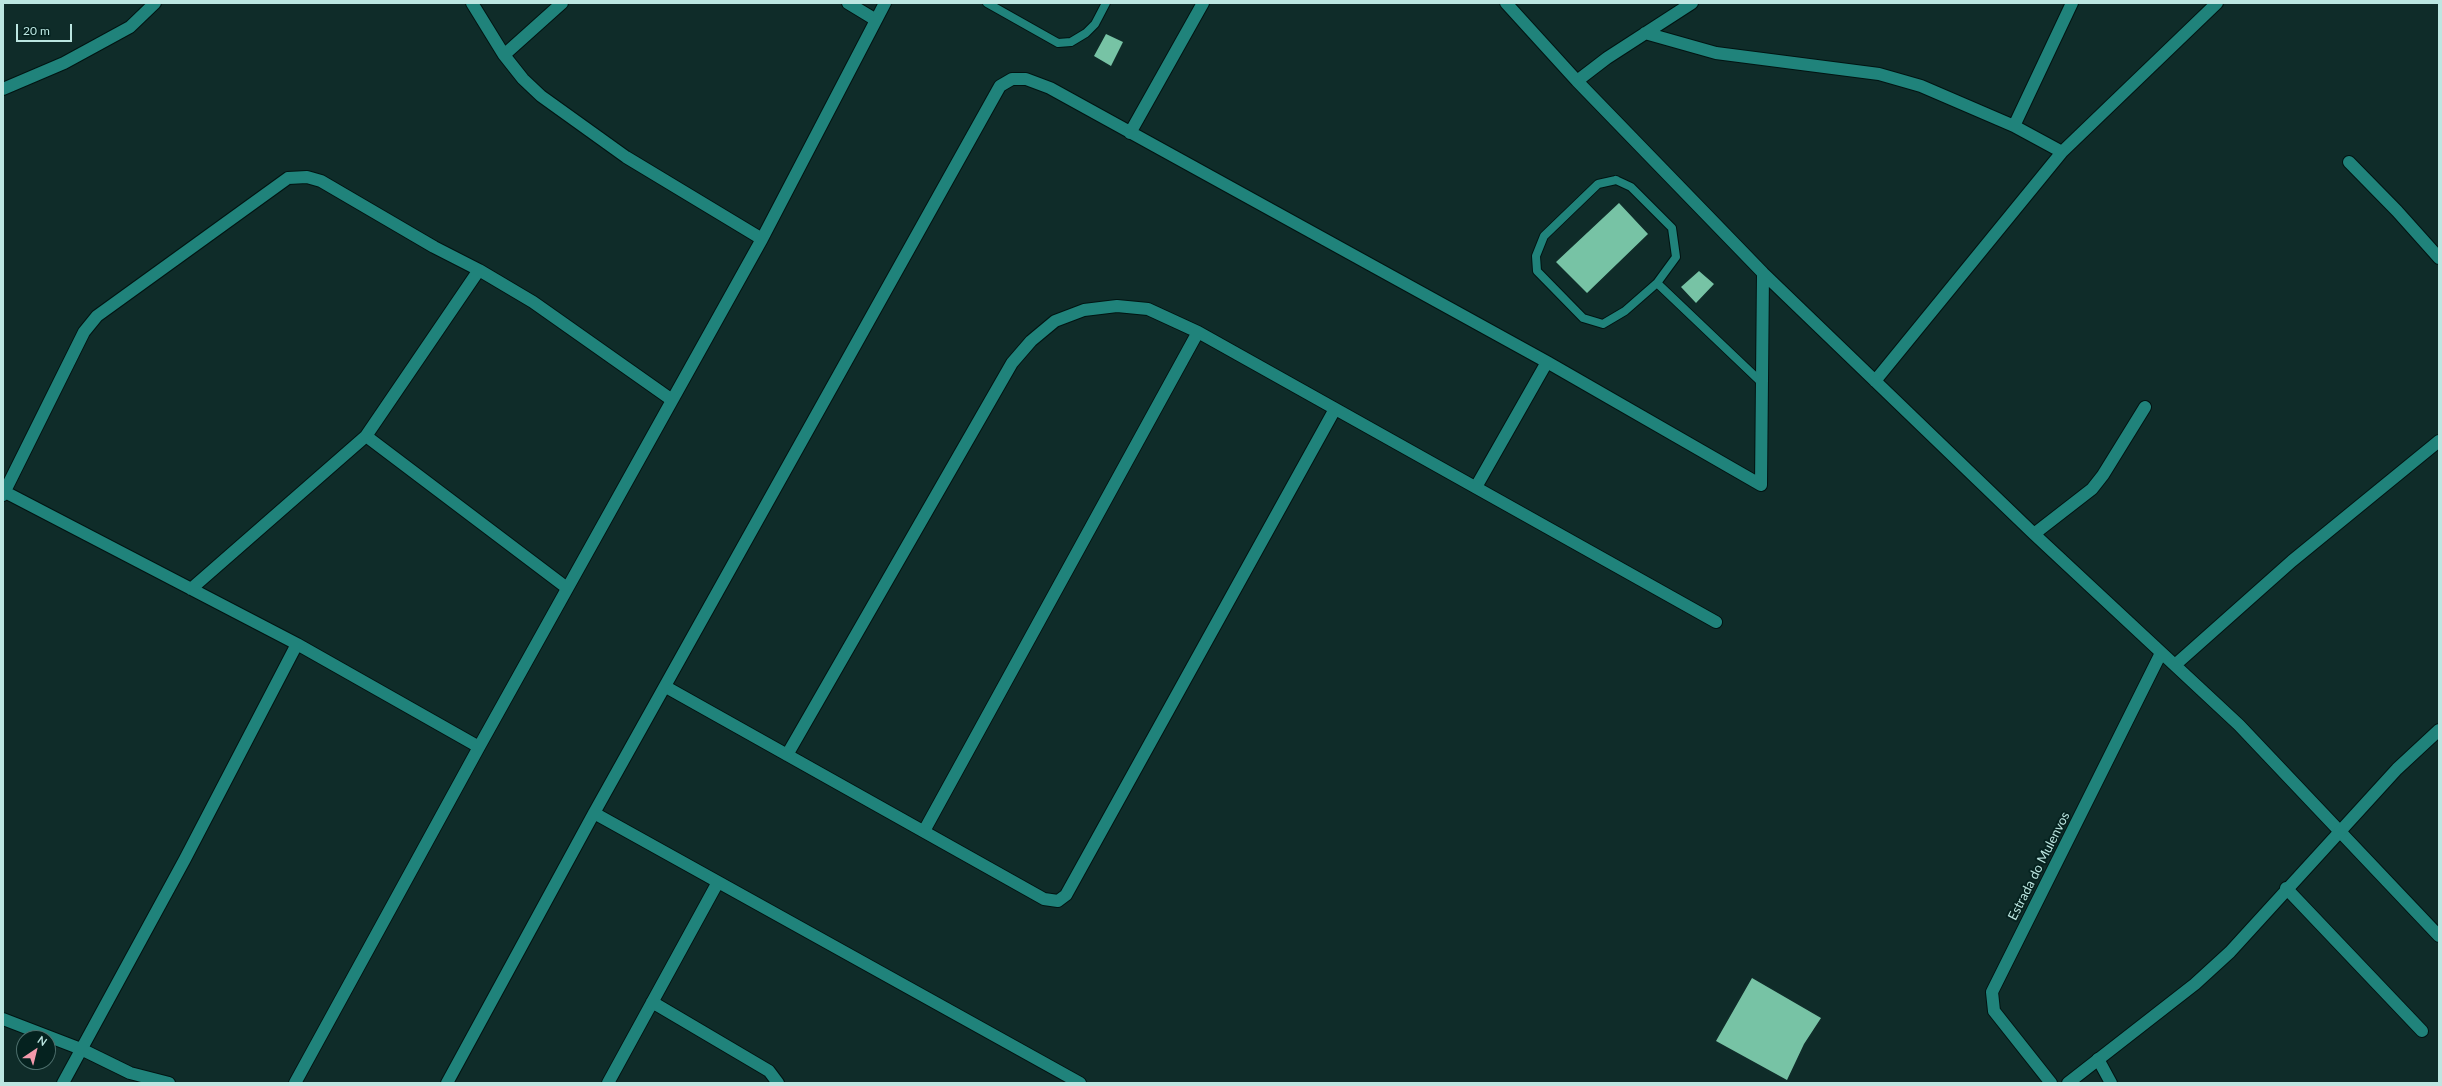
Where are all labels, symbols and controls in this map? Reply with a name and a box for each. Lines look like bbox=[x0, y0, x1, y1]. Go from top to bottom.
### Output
scale bar bbox=[18, 16, 74, 42]
text: 20 m bbox=[23, 23, 50, 38]
street label: Estrada do Mulenvos bbox=[2005, 809, 2073, 923]
north arrow bbox=[16, 1030, 56, 1070]
text: N bbox=[35, 1033, 50, 1048]

